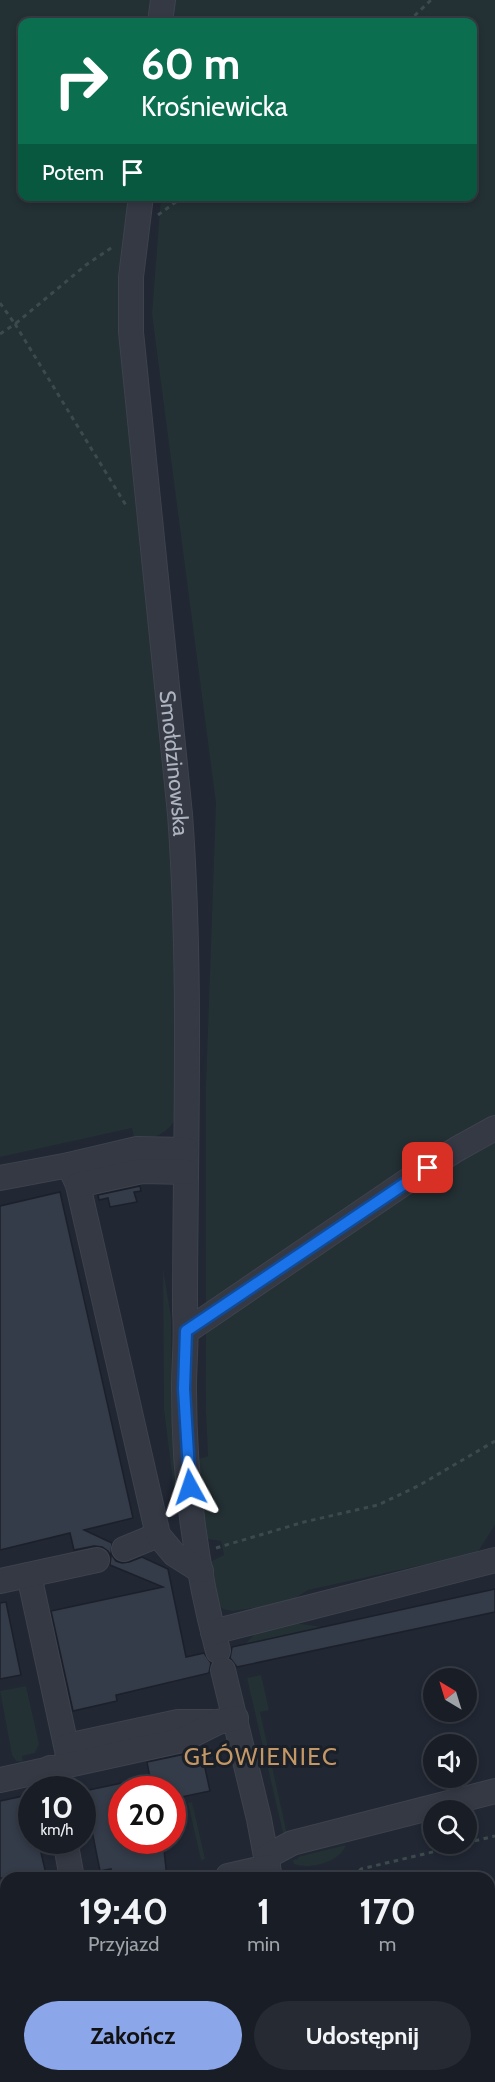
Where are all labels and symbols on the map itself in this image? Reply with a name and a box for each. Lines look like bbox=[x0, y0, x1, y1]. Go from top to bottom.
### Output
street label: Smołdzinowska bbox=[154, 689, 194, 837]
pin bbox=[402, 1142, 453, 1193]
position arrow bbox=[158, 1455, 222, 1519]
north arrow bbox=[423, 1668, 477, 1722]
district label: GŁÓWIENIEC bbox=[184, 1742, 338, 1771]
speed limit sign: 20 bbox=[108, 1776, 186, 1854]

